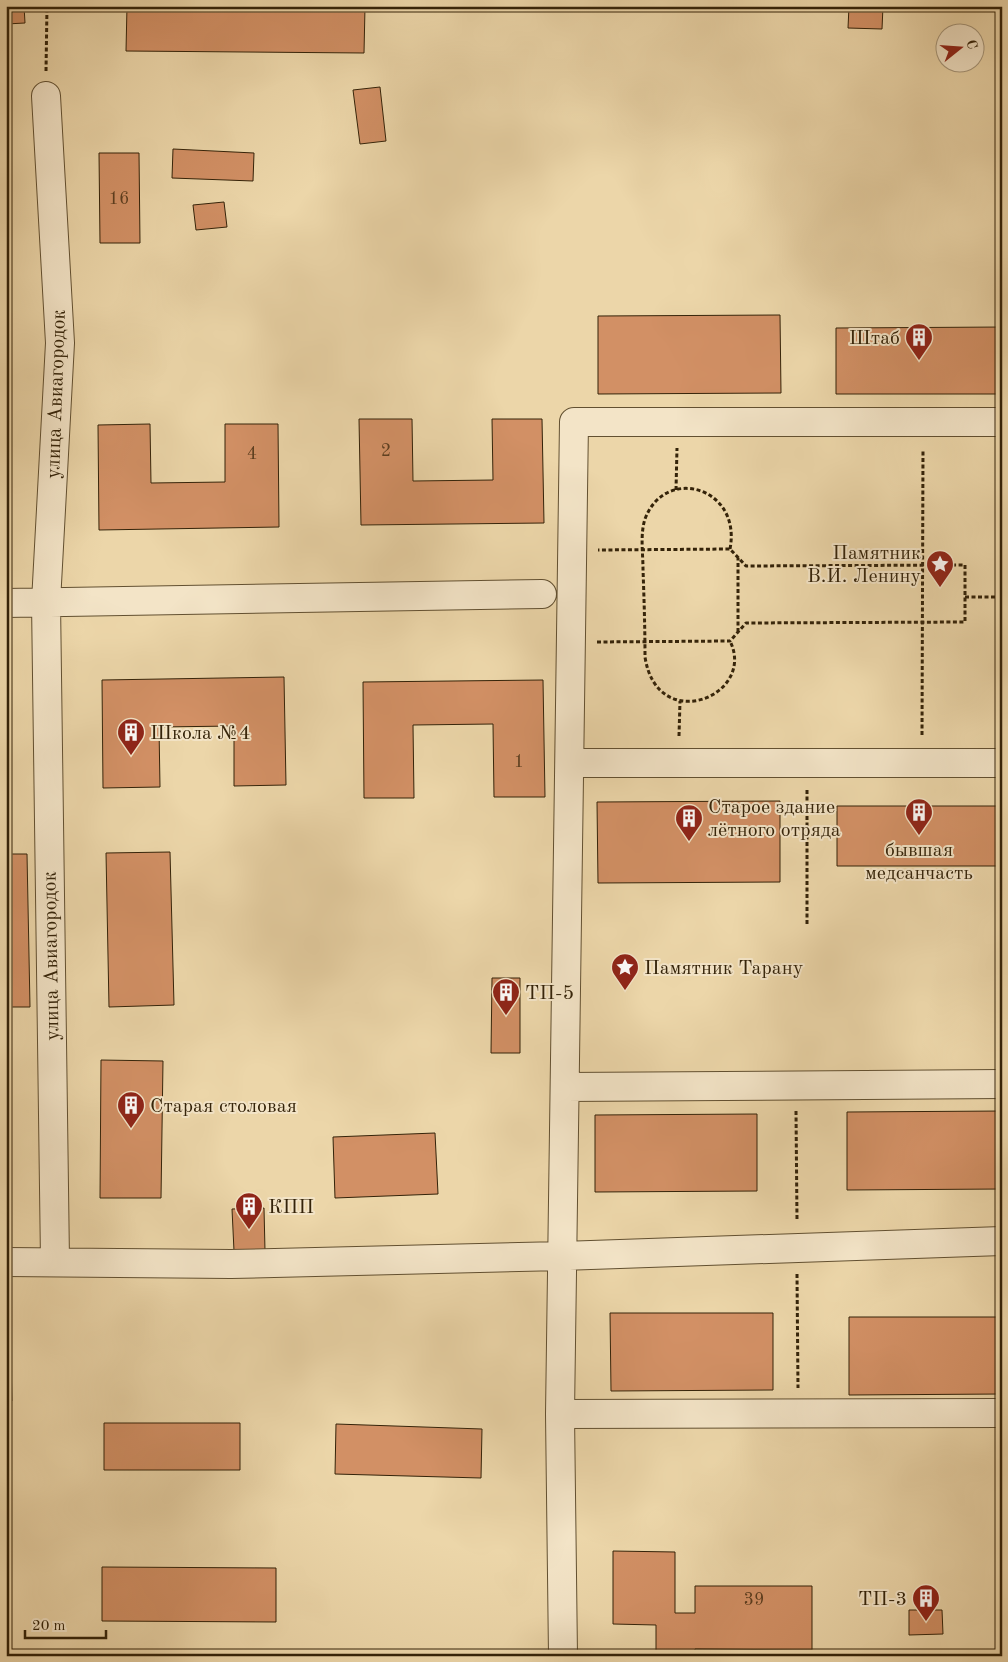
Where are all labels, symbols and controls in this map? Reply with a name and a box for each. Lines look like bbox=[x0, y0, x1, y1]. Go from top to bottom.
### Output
north arrow bbox=[936, 22, 986, 72]
text: С bbox=[963, 38, 980, 51]
house number: 16 bbox=[109, 190, 129, 208]
street label: улица Авиагородок bbox=[44, 309, 70, 479]
building icon: Штаб bbox=[904, 322, 934, 361]
place label: Штаб bbox=[849, 329, 900, 349]
house number: 2 bbox=[381, 442, 391, 460]
house number: 4 bbox=[247, 445, 257, 463]
place label: Памятник В.И. Ленину bbox=[807, 544, 921, 587]
place icon: Памятник В.И. Ленину bbox=[925, 549, 955, 588]
building icon: Школа №4 bbox=[116, 717, 146, 756]
place label: Школа №4 bbox=[150, 724, 251, 744]
house number: 1 bbox=[514, 753, 524, 771]
building icon: бывшая медсанчасть bbox=[904, 797, 934, 836]
place label: Старое здание лётного отряда bbox=[708, 798, 841, 841]
building icon: Старое здание лётного отряда bbox=[674, 803, 704, 842]
place label: бывшая медсанчасть bbox=[865, 841, 973, 884]
street label: улица Авиагородок bbox=[41, 871, 63, 1041]
place icon: Памятник Тарану bbox=[610, 952, 640, 991]
place label: Памятник Тарану bbox=[644, 959, 804, 979]
building icon: ТП-5 bbox=[491, 977, 521, 1016]
place label: ТП-5 bbox=[525, 984, 574, 1004]
building icon: Старая столовая bbox=[116, 1090, 146, 1129]
place label: Старая столовая bbox=[150, 1097, 297, 1117]
building icon: КПП bbox=[234, 1191, 264, 1230]
place label: КПП bbox=[268, 1198, 314, 1218]
building icon: ТП-3 bbox=[911, 1583, 941, 1622]
place label: ТП-3 bbox=[858, 1590, 907, 1610]
house number: 39 bbox=[744, 1591, 764, 1609]
scale bar bbox=[25, 1607, 106, 1639]
text: 20 m bbox=[32, 1619, 66, 1634]

